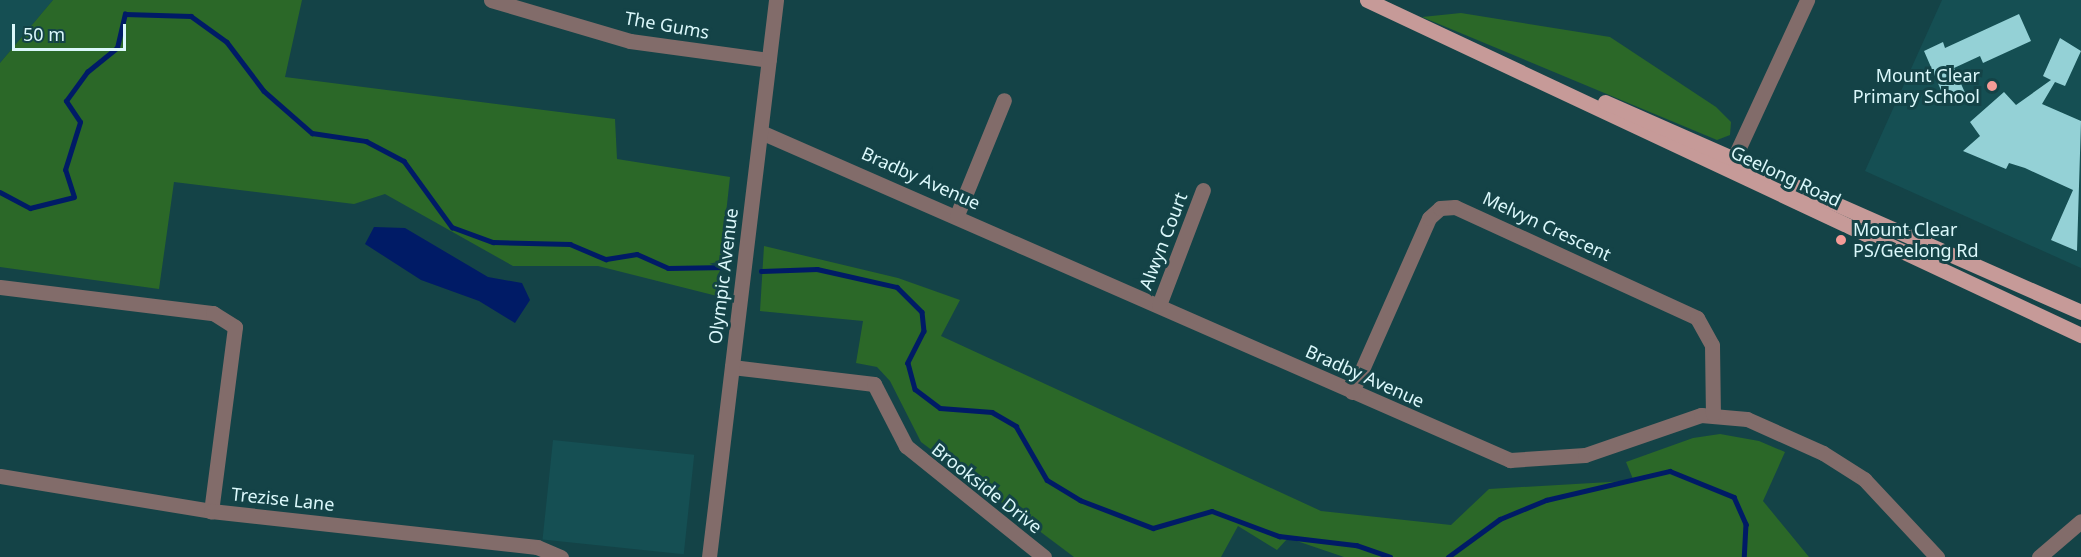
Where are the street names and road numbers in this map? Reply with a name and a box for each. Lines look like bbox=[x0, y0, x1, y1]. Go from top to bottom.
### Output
street label: The Gums bbox=[623, 7, 711, 43]
street label: Geelong Road bbox=[1727, 141, 1845, 211]
street label: Bradby Avenue bbox=[858, 142, 984, 214]
street label: Melvyn Crescent bbox=[1479, 187, 1615, 265]
street label: Alwyn Court bbox=[1135, 189, 1191, 293]
street label: Olympic Avenue bbox=[704, 207, 742, 345]
street label: Bradby Avenue bbox=[1302, 340, 1428, 412]
street label: Brookside Drive bbox=[928, 438, 1046, 538]
street label: Trezise Lane bbox=[230, 483, 336, 515]

